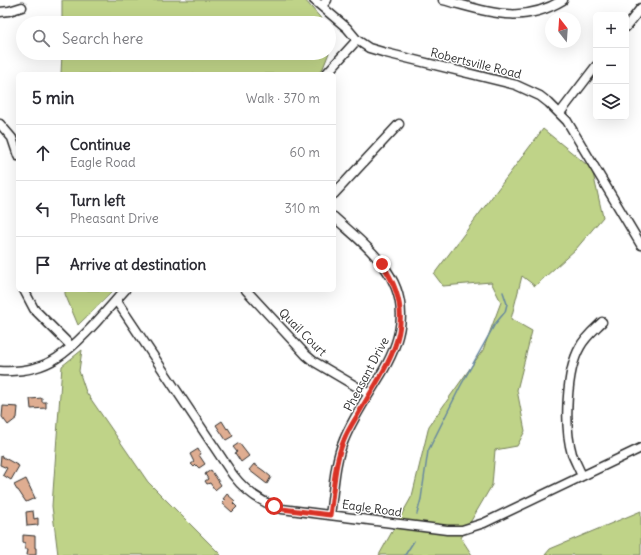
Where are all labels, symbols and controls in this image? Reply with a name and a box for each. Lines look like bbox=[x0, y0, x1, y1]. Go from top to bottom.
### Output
north arrow bbox=[545, 12, 581, 48]
map controls bbox=[593, 12, 629, 120]
button: + bbox=[593, 12, 629, 48]
search box bbox=[16, 16, 336, 60]
icon: search bbox=[30, 27, 52, 49]
text: Search here bbox=[62, 29, 143, 48]
street label: Robertsville Road bbox=[429, 44, 523, 82]
button: − bbox=[593, 48, 629, 84]
button: layers bbox=[593, 84, 629, 120]
text: 5 min bbox=[32, 87, 74, 109]
text: Walk · 370 m bbox=[246, 90, 320, 107]
text: Continue bbox=[70, 135, 131, 154]
icon: ahead bbox=[32, 142, 54, 164]
text: 60 m bbox=[289, 144, 320, 161]
text: Eagle Road bbox=[70, 154, 136, 171]
text: Turn left bbox=[70, 191, 125, 210]
icon: left bbox=[32, 198, 54, 220]
text: 310 m bbox=[285, 200, 320, 217]
text: Pheasant Drive bbox=[70, 210, 159, 227]
icon: arrive bbox=[32, 254, 54, 276]
text: Arrive at destination bbox=[70, 255, 206, 274]
route end bbox=[373, 255, 391, 273]
street label: Quail Court bbox=[276, 305, 330, 359]
street label: Pheasant Drive bbox=[340, 334, 392, 414]
street label: Eagle Road bbox=[341, 496, 403, 520]
route start bbox=[265, 497, 283, 515]

